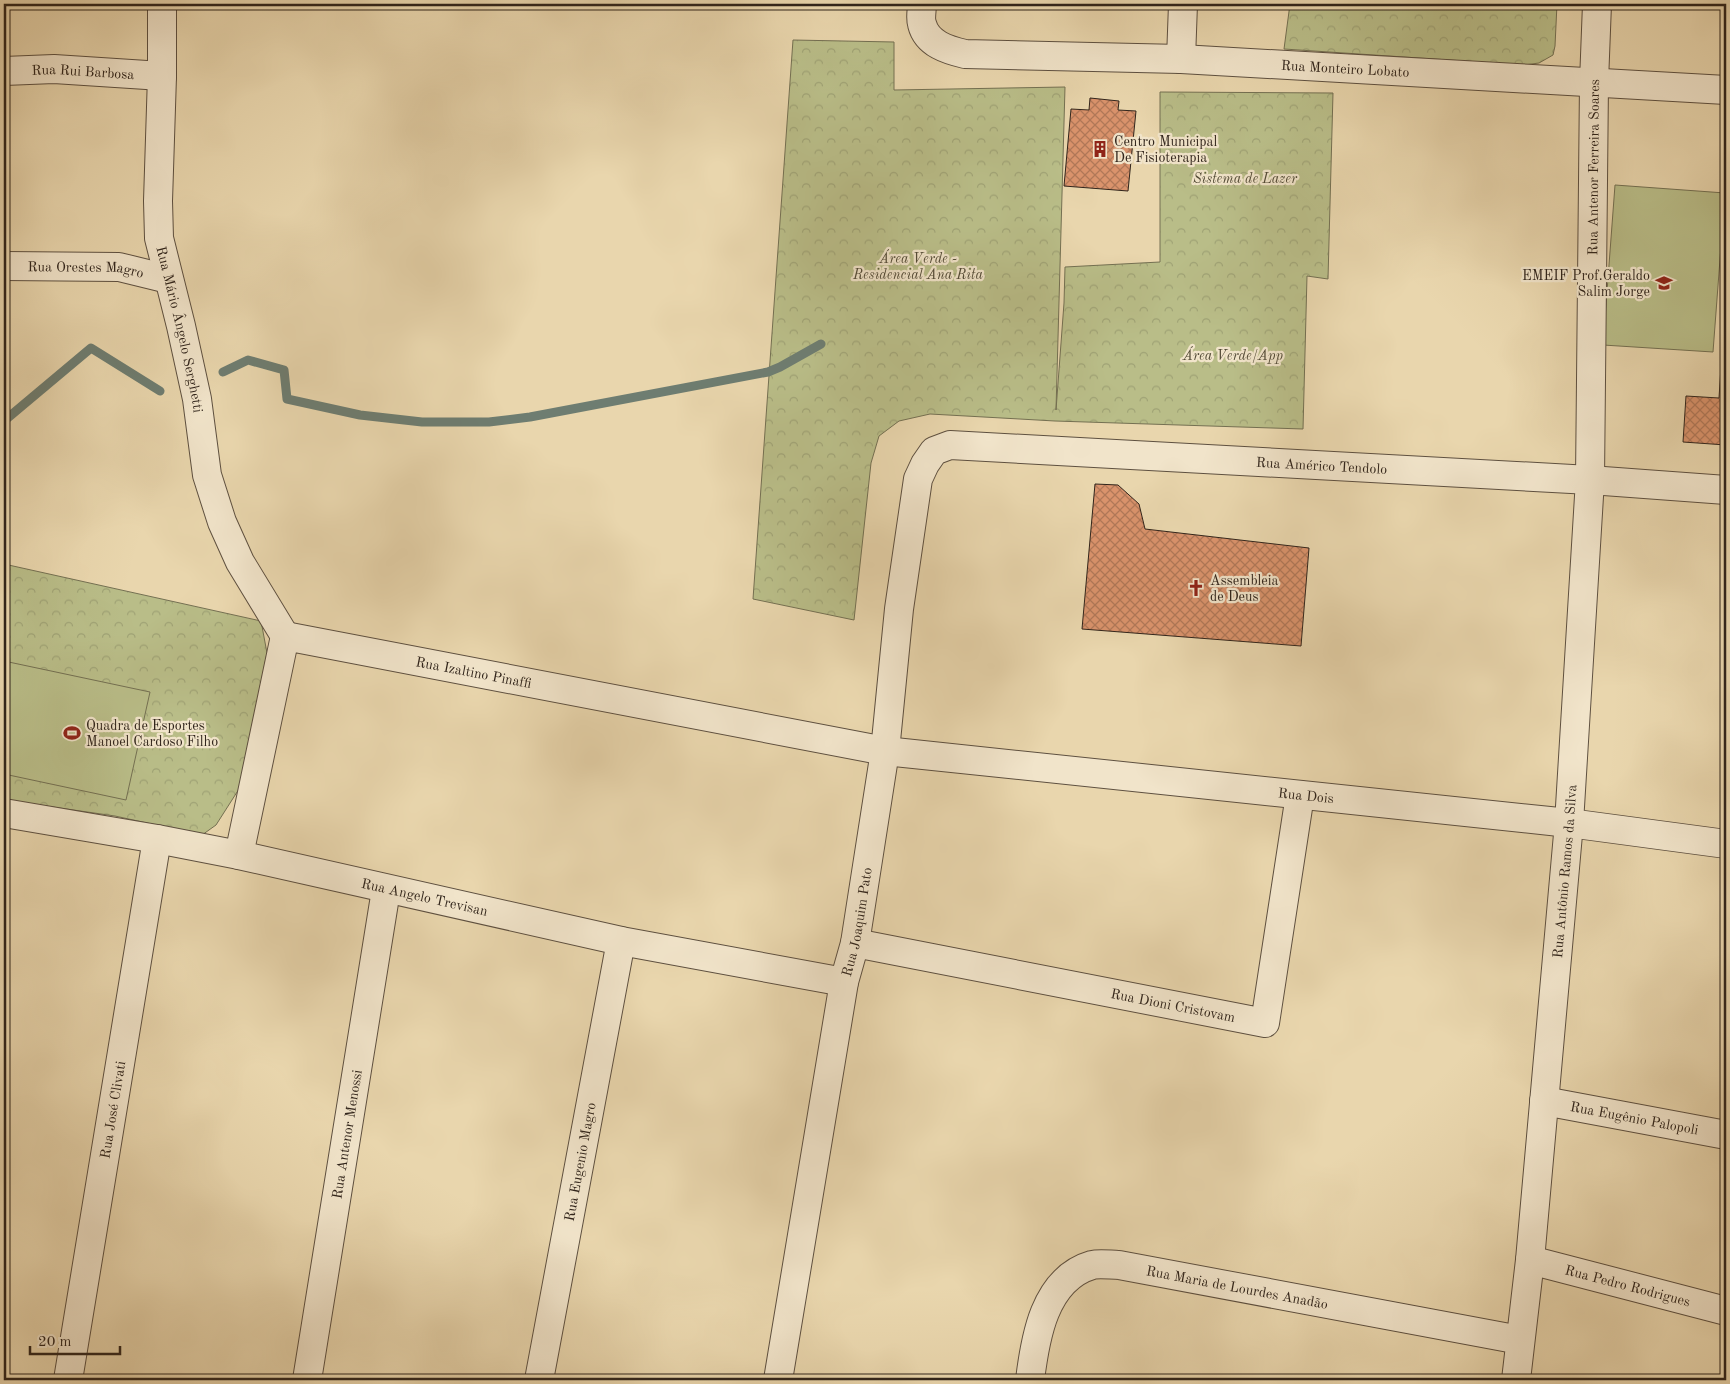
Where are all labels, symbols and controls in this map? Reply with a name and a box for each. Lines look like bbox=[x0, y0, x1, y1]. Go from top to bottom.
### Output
street label: Rua Monteiro Lobato bbox=[1281, 59, 1410, 80]
street label: Rua Rui Barbosa bbox=[31, 63, 135, 82]
street label: Rua Antenor Ferreira Soares bbox=[1586, 79, 1602, 255]
place label: Centro Municipal De Fisioterapia bbox=[1114, 135, 1217, 165]
building icon: Centro Municipal De Fisioterapia bbox=[1090, 139, 1110, 159]
park label: Sistema de Lazer bbox=[1193, 172, 1298, 186]
street label: Rua Mário Ângelo Serghetti bbox=[153, 245, 205, 414]
park label: Área Verde - Residencial Ana Rita bbox=[852, 249, 983, 282]
street label: Rua Orestes Magro bbox=[28, 260, 145, 281]
place label: EMEIF Prof.Geraldo Salim Jorge bbox=[1522, 269, 1650, 299]
school or university icon: EMEIF Prof.Geraldo Salim Jorge bbox=[1654, 273, 1674, 293]
park label: Área Verde/App bbox=[1182, 346, 1284, 364]
street label: Rua Américo Tendolo bbox=[1256, 456, 1388, 477]
place label: Assembleia de Deus bbox=[1210, 574, 1279, 604]
church icon: Assembleia de Deus bbox=[1186, 578, 1206, 598]
street label: Rua Izaltino Pinaffi bbox=[414, 655, 533, 691]
place label: Quadra de Esportes Manoel Cardoso Filho bbox=[86, 719, 218, 749]
sports icon: Quadra de Esportes Manoel Cardoso Filho bbox=[62, 723, 82, 743]
street label: Rua Antônio Ramos da Silva bbox=[1551, 784, 1579, 959]
street label: Rua Dois bbox=[1277, 786, 1334, 806]
street label: Rua Joaquim Pato bbox=[840, 866, 875, 978]
street label: Rua Angelo Trevisan bbox=[360, 877, 489, 919]
street label: Rua Dioni Cristovam bbox=[1109, 987, 1236, 1025]
street label: Rua José Clivati bbox=[99, 1060, 128, 1160]
street label: Rua Antenor Menossi bbox=[330, 1068, 365, 1200]
street label: Rua Eugênio Palopoli bbox=[1569, 1100, 1700, 1138]
street label: Rua Eugenio Magro bbox=[563, 1101, 599, 1223]
street label: Rua Pedro Rodrigues bbox=[1563, 1263, 1692, 1309]
street label: Rua Maria de Lourdes Anadão bbox=[1145, 1264, 1329, 1312]
scale bar bbox=[30, 1324, 120, 1356]
text: 20 m bbox=[38, 1335, 72, 1350]

